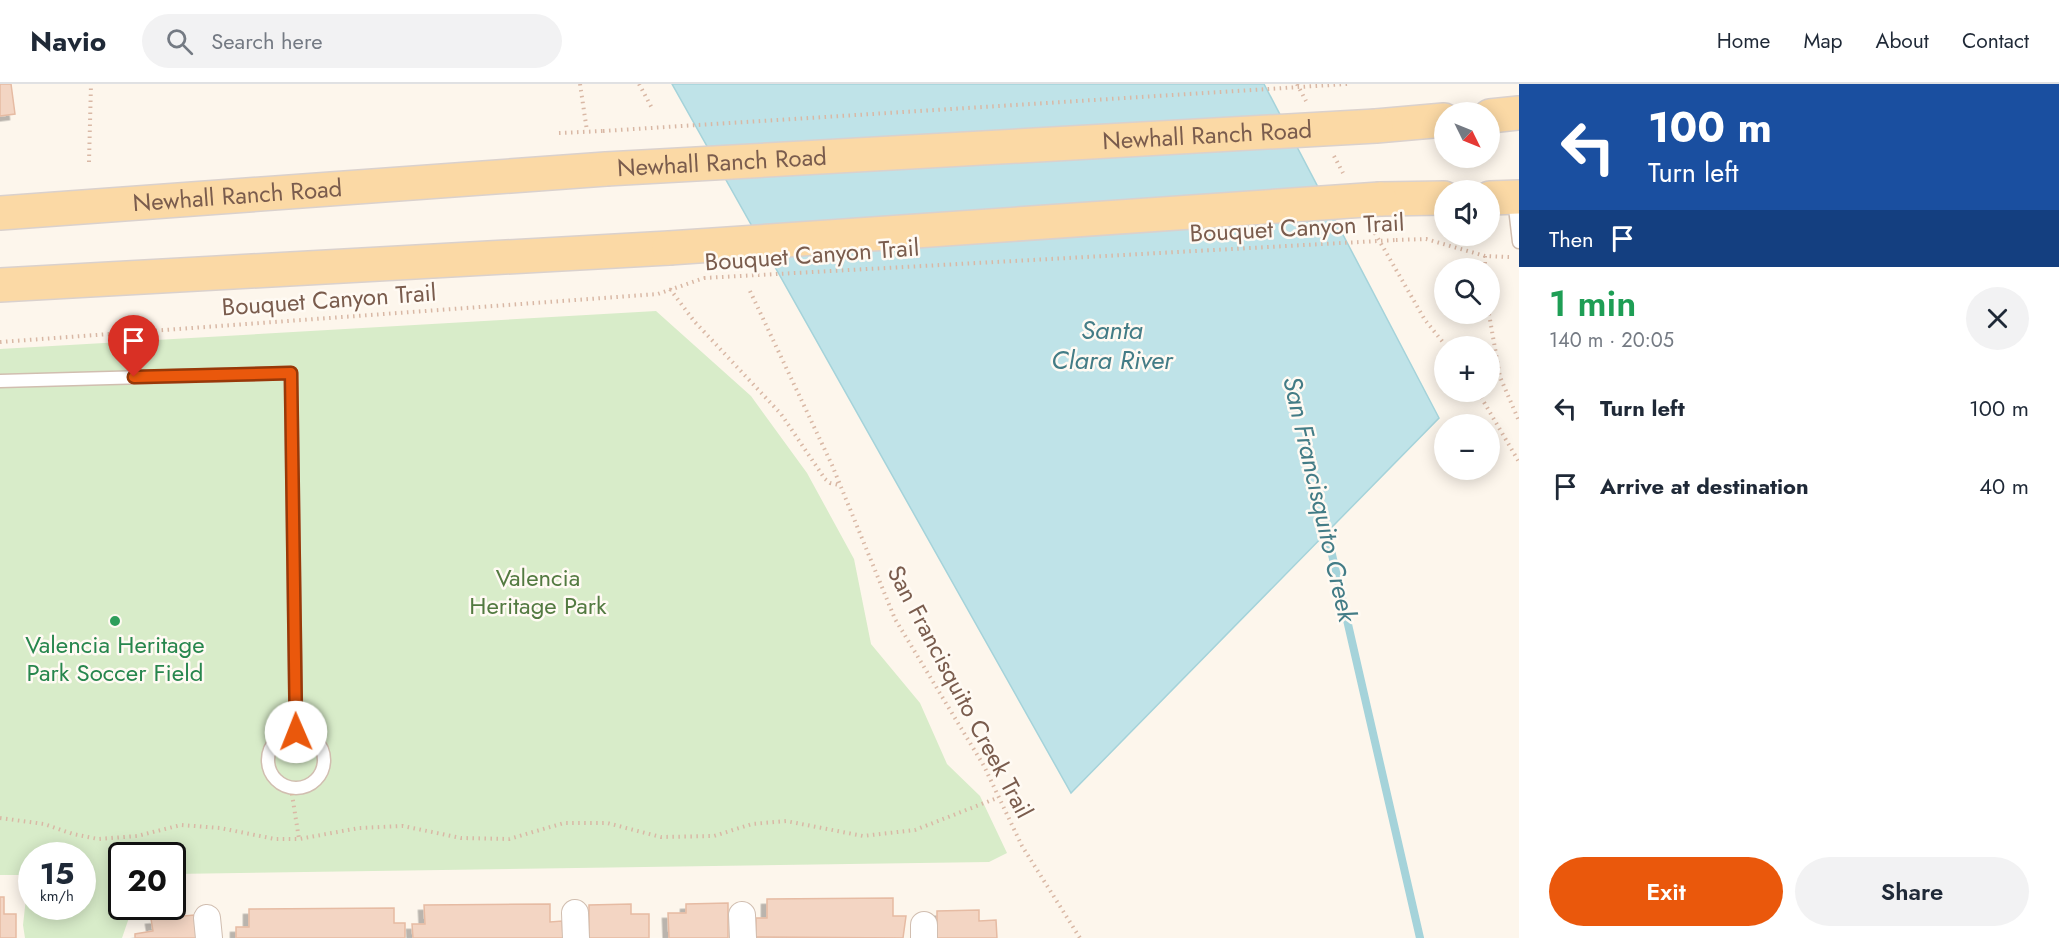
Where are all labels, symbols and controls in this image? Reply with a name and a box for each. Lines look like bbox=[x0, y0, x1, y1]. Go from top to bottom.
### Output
search box bbox=[142, 14, 562, 68]
text: Navio bbox=[30, 21, 106, 62]
icon: search bbox=[163, 25, 196, 58]
text: Search here bbox=[211, 25, 322, 57]
text: Home bbox=[1717, 26, 1770, 56]
text: Map bbox=[1803, 26, 1843, 56]
text: About bbox=[1876, 26, 1929, 56]
text: Contact bbox=[1962, 26, 2029, 56]
text: 100 m bbox=[1648, 97, 1772, 158]
north arrow bbox=[1434, 102, 1500, 168]
map controls bbox=[1434, 102, 1500, 480]
icon: left bbox=[1549, 108, 1627, 186]
street label: Newhall Ranch Road bbox=[1101, 112, 1313, 158]
street label: Newhall Ranch Road bbox=[616, 139, 828, 185]
text: Turn left bbox=[1648, 153, 1738, 192]
street label: Newhall Ranch Road bbox=[131, 170, 343, 220]
button: sound bbox=[1434, 180, 1500, 246]
street label: Bouquet Canyon Trail bbox=[1189, 204, 1405, 251]
icon: arrive bbox=[1606, 222, 1639, 255]
text: Then bbox=[1549, 223, 1594, 255]
street label: Bouquet Canyon Trail bbox=[703, 230, 920, 279]
button: search bbox=[1434, 258, 1500, 324]
street label: Bouquet Canyon Trail bbox=[220, 275, 437, 324]
text: 1 min bbox=[1549, 277, 1636, 329]
button: close bbox=[1966, 287, 2029, 350]
water label: Santa Clara River bbox=[1051, 311, 1174, 379]
pin bbox=[108, 315, 159, 377]
icon: arrive bbox=[117, 324, 150, 357]
text: 140 m · 20:05 bbox=[1549, 326, 1674, 355]
button: + bbox=[1434, 336, 1500, 402]
water label: San Francisquito Creek bbox=[1273, 372, 1367, 627]
icon: left bbox=[1549, 392, 1582, 425]
text: Turn left bbox=[1600, 392, 1685, 424]
text: 100 m bbox=[1969, 392, 2029, 424]
button: − bbox=[1434, 414, 1500, 480]
icon: arrive bbox=[1549, 470, 1582, 503]
text: Arrive at destination bbox=[1600, 470, 1809, 502]
text: 40 m bbox=[1979, 470, 2029, 502]
street label: San Francisquito Creek Trail bbox=[879, 559, 1042, 824]
park label: Valencia Heritage Park bbox=[469, 560, 607, 623]
marker: Valencia Heritage Park Soccer Field bbox=[108, 614, 122, 628]
place label: Valencia Heritage Park Soccer Field bbox=[25, 627, 205, 690]
position arrow bbox=[264, 700, 328, 764]
speed limit sign: 20 bbox=[108, 842, 186, 920]
text: 15 bbox=[40, 852, 74, 895]
button: Exit bbox=[1549, 857, 1783, 926]
button: Share bbox=[1795, 857, 2029, 926]
text: km/h bbox=[40, 885, 74, 907]

